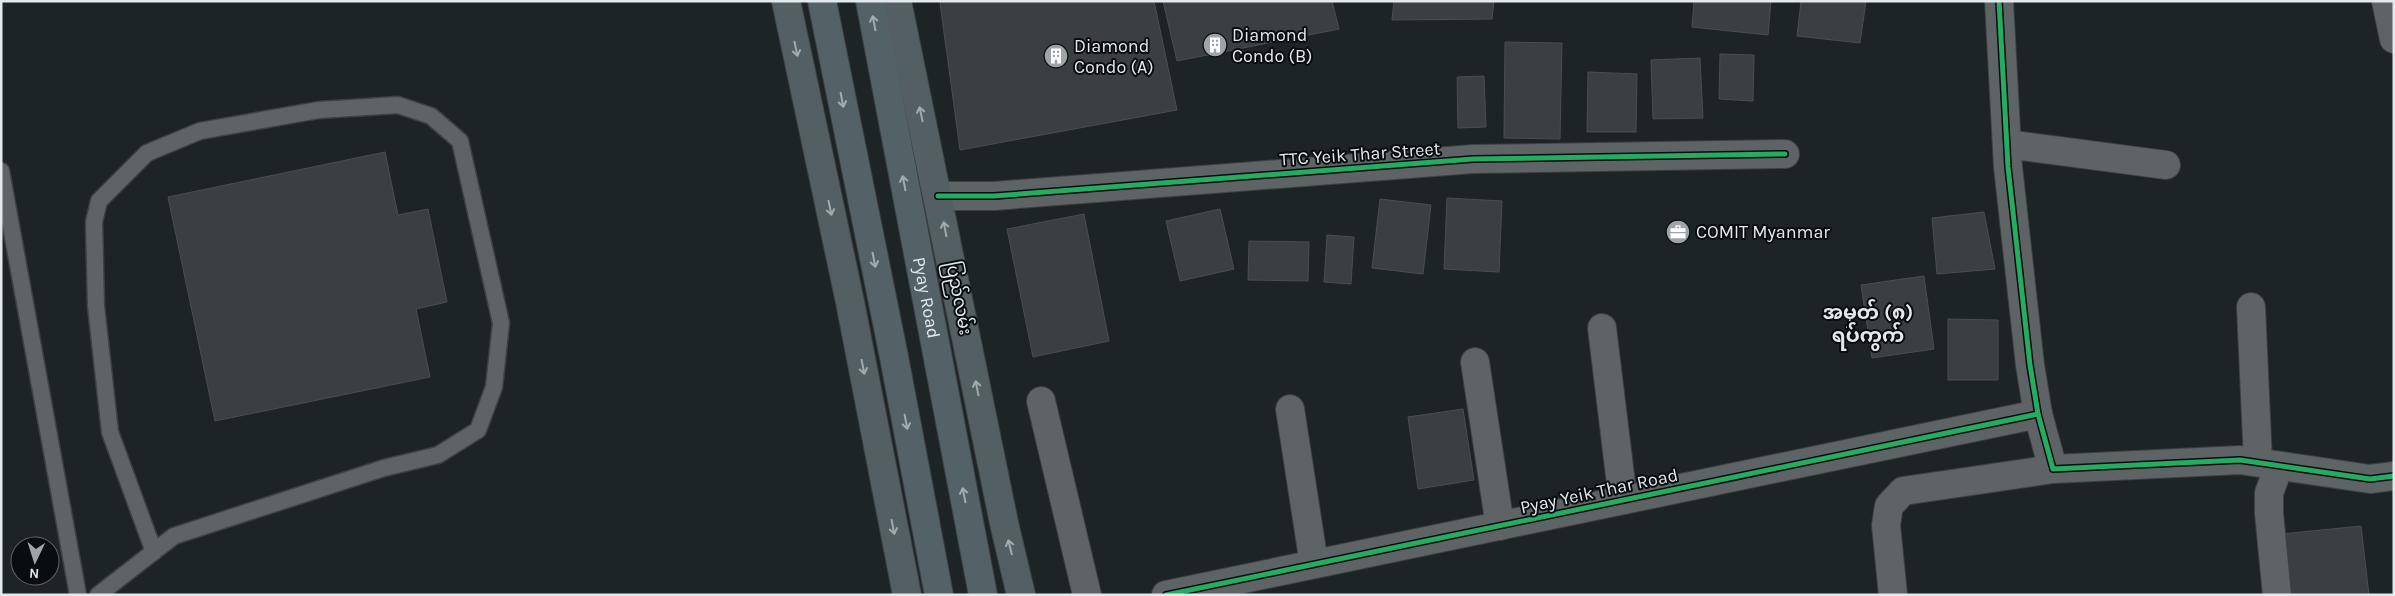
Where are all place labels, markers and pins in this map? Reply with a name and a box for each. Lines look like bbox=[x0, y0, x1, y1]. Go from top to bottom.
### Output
place label: Diamond Condo (B) bbox=[1232, 24, 1313, 67]
building icon: Diamond Condo (B) bbox=[1202, 32, 1228, 58]
place label: Diamond Condo (A) bbox=[1074, 35, 1154, 78]
building icon: Diamond Condo (A) bbox=[1043, 43, 1069, 69]
office icon: COMIT Myanmar bbox=[1665, 219, 1691, 245]
place label: COMIT Myanmar bbox=[1696, 221, 1830, 243]

